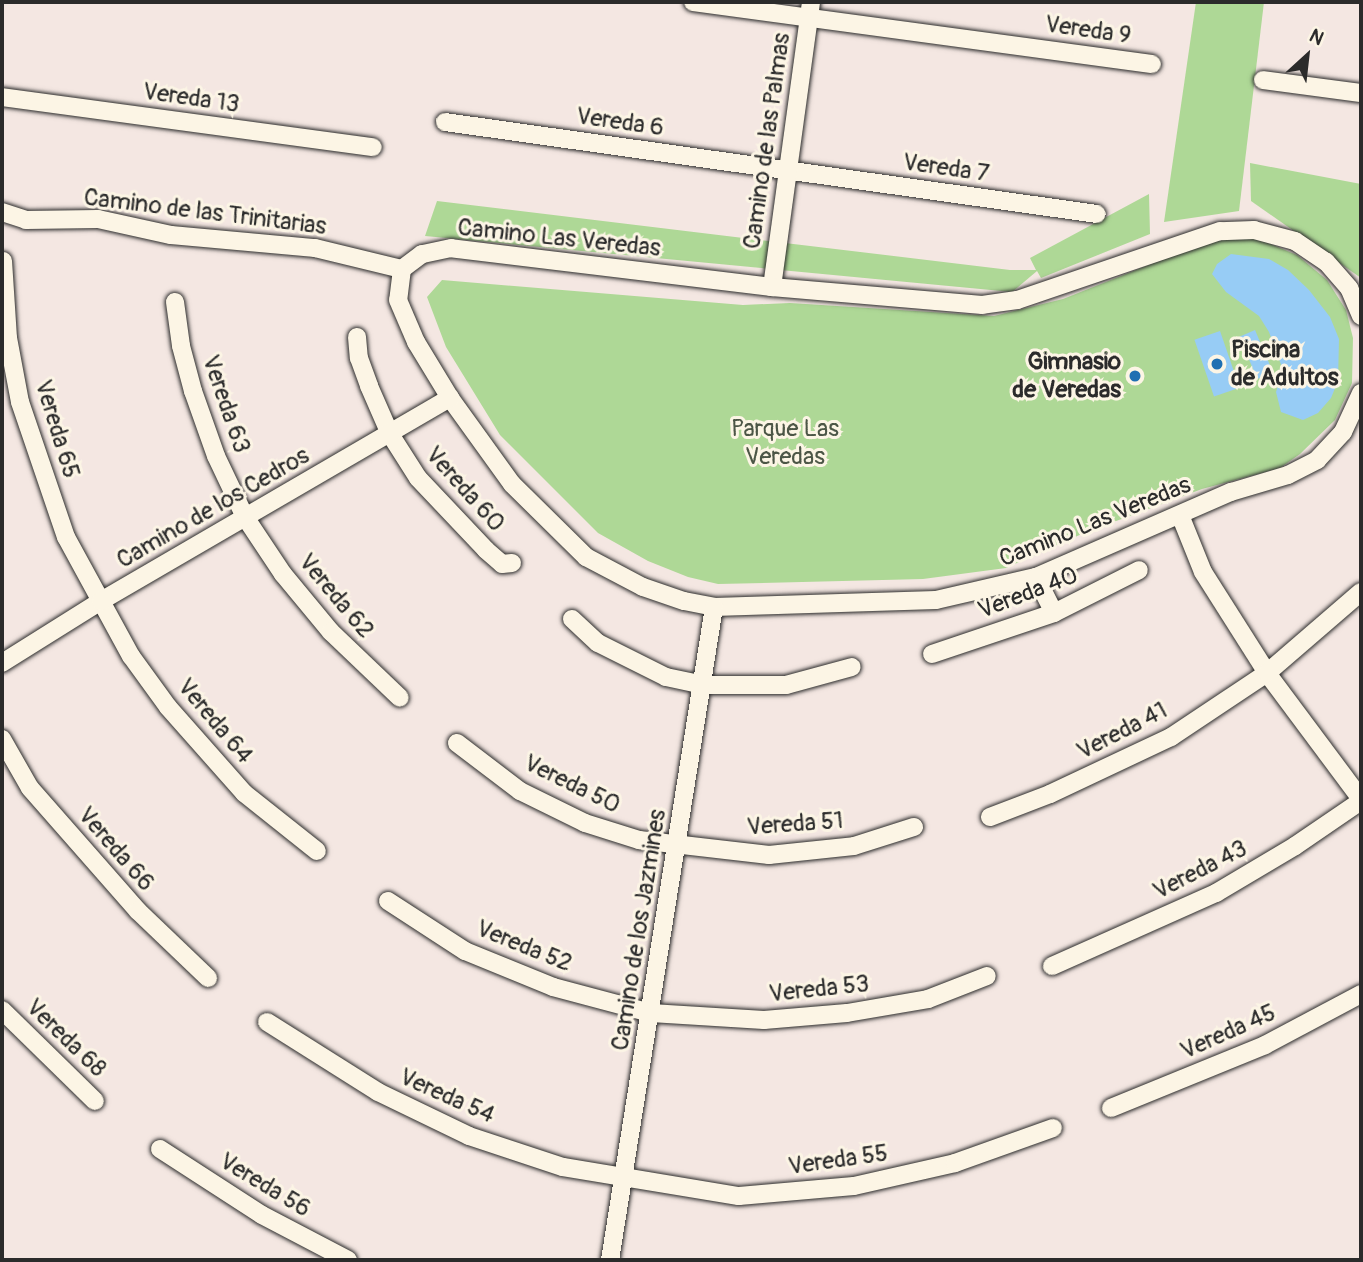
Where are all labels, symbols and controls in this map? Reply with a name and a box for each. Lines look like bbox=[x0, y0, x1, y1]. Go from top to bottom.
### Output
street label: Vereda 9 bbox=[1043, 10, 1133, 50]
north arrow bbox=[1272, 21, 1342, 91]
text: N bbox=[1305, 24, 1328, 51]
street label: Camino de las Palmas bbox=[738, 31, 796, 251]
street label: Vereda 13 bbox=[141, 77, 241, 119]
street label: Vereda 6 bbox=[574, 102, 666, 142]
street label: Vereda 7 bbox=[901, 148, 991, 188]
street label: Camino de las Trinitarias bbox=[82, 183, 328, 241]
street label: Camino Las Veredas bbox=[456, 213, 662, 263]
place label: Piscina de Adultos bbox=[1231, 336, 1338, 392]
place label: Gimnasio de Veredas bbox=[1012, 348, 1121, 404]
street label: Vereda 63 bbox=[196, 351, 256, 457]
marker: Piscina de Adultos bbox=[1209, 356, 1225, 372]
marker: Gimnasio de Veredas bbox=[1127, 368, 1143, 384]
street label: Vereda 65 bbox=[28, 376, 86, 482]
park label: Parque Las Veredas bbox=[731, 415, 839, 471]
street label: Vereda 60 bbox=[419, 440, 511, 538]
street label: Camino de los Cedros bbox=[112, 441, 314, 575]
street label: Camino Las Veredas bbox=[995, 470, 1195, 574]
street label: Vereda 62 bbox=[292, 548, 380, 644]
street label: Vereda 40 bbox=[974, 561, 1082, 625]
street label: Vereda 64 bbox=[171, 673, 259, 769]
street label: Vereda 41 bbox=[1072, 696, 1172, 766]
street label: Vereda 50 bbox=[519, 748, 625, 820]
street label: Vereda 66 bbox=[72, 801, 160, 897]
street label: Vereda 51 bbox=[746, 806, 844, 842]
street label: Camino de los Jazmines bbox=[606, 807, 672, 1053]
street label: Vereda 43 bbox=[1148, 834, 1252, 906]
street label: Vereda 52 bbox=[472, 914, 576, 978]
street label: Vereda 53 bbox=[767, 969, 871, 1009]
street label: Vereda 68 bbox=[20, 993, 112, 1083]
street label: Vereda 45 bbox=[1176, 998, 1280, 1066]
street label: Vereda 54 bbox=[395, 1062, 499, 1130]
street label: Vereda 55 bbox=[786, 1139, 890, 1181]
street label: Vereda 56 bbox=[214, 1147, 316, 1223]

